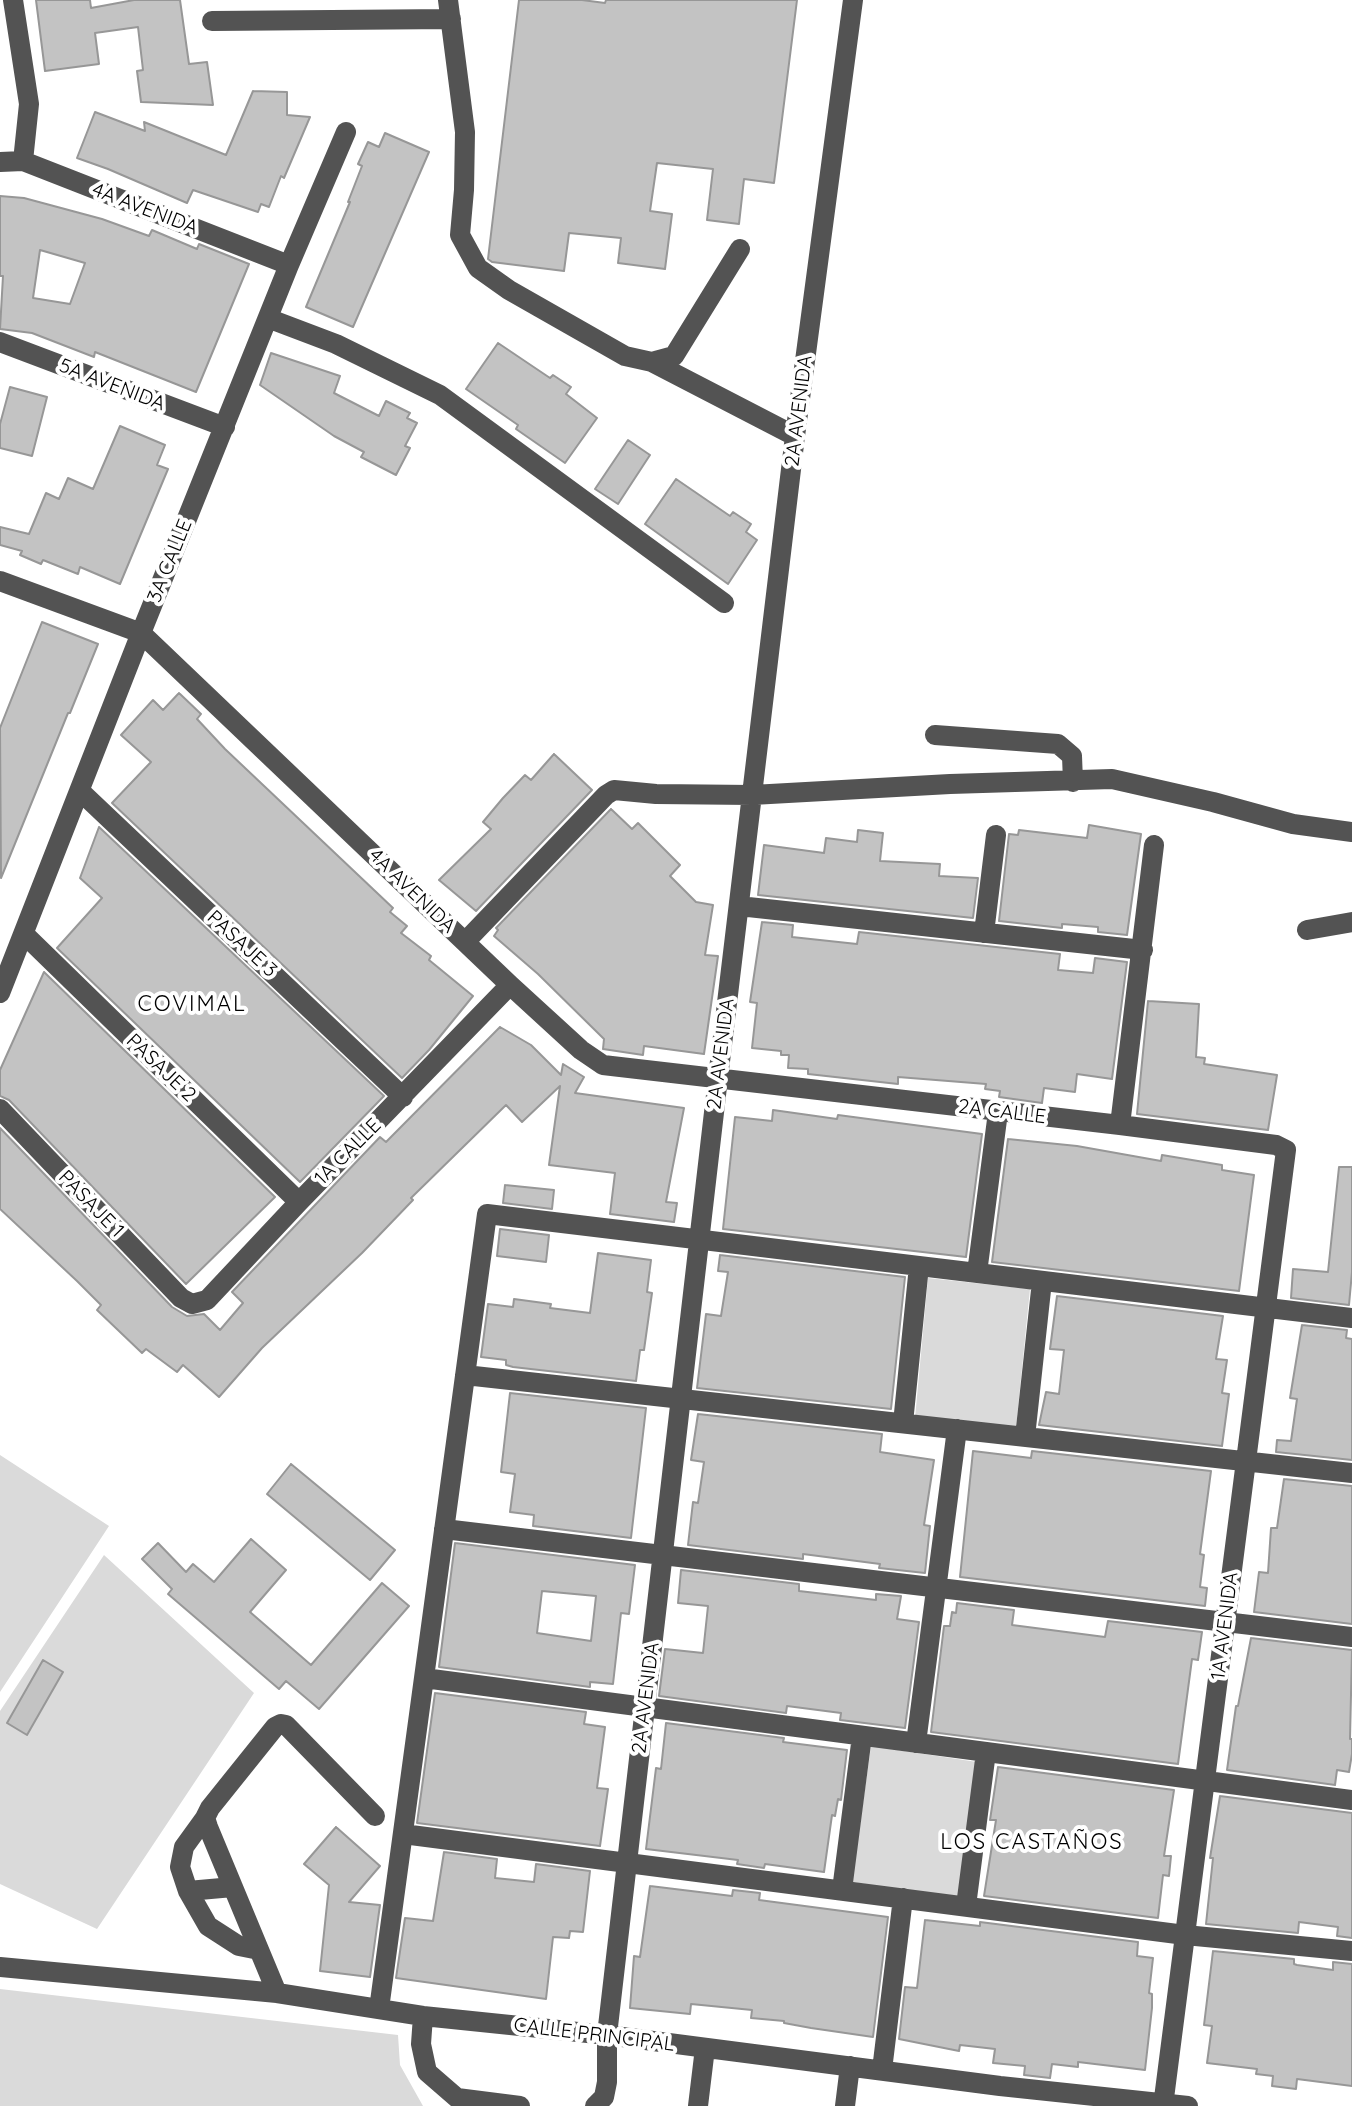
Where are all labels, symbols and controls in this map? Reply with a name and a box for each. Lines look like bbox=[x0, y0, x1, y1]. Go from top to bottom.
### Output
street label: 4A AVENIDA bbox=[89, 178, 201, 240]
street label: 5A AVENIDA bbox=[55, 354, 169, 416]
street label: 2A AVENIDA bbox=[780, 354, 818, 468]
street label: 3A CALLE bbox=[142, 516, 198, 606]
street label: 4A AVENIDA bbox=[364, 844, 460, 938]
street label: PASAJE 3 bbox=[202, 906, 282, 982]
district label: COVIMAL bbox=[137, 991, 247, 1017]
street label: 2A AVENIDA bbox=[702, 997, 740, 1111]
street label: PASAJE 2 bbox=[121, 1029, 201, 1107]
street label: 2A CALLE bbox=[957, 1095, 1047, 1129]
street label: 1A CALLE bbox=[310, 1114, 386, 1190]
street label: PASAJE 1 bbox=[53, 1165, 129, 1243]
street label: 1A AVENIDA bbox=[1206, 1571, 1244, 1681]
street label: 2A AVENIDA bbox=[627, 1641, 665, 1755]
district label: LOS CASTAÑOS bbox=[940, 1829, 1124, 1855]
street label: CALLE PRINCIPAL bbox=[512, 2013, 676, 2057]

